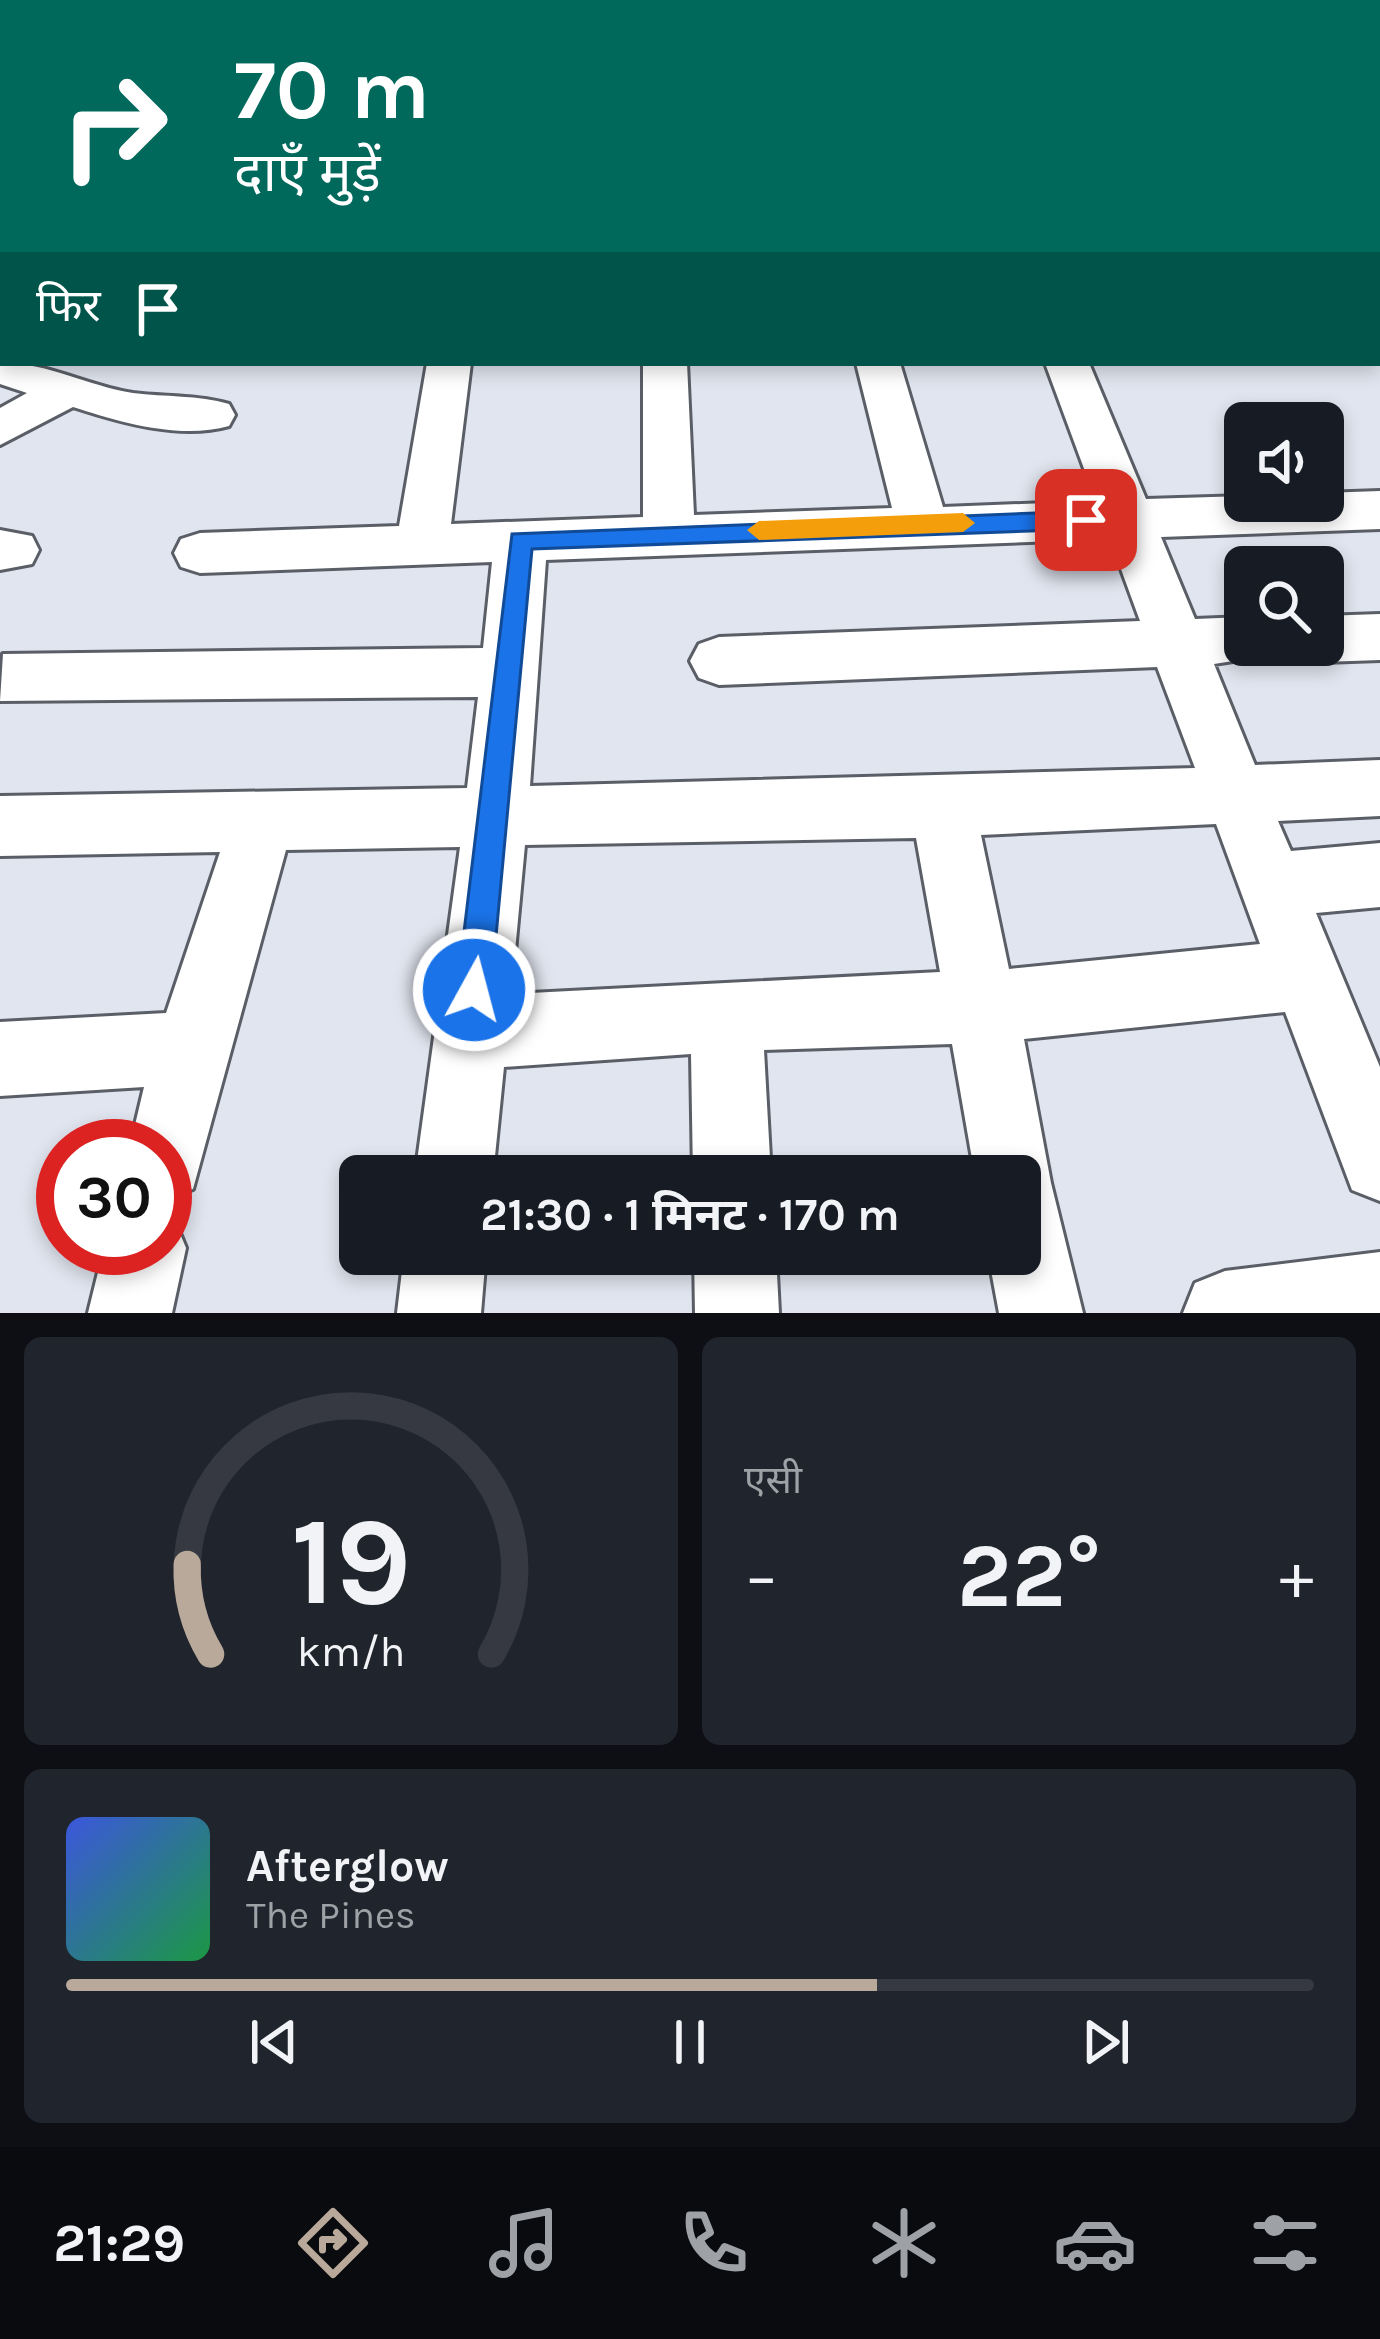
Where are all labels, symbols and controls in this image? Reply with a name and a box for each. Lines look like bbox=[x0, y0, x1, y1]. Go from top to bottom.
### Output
text: 70 m bbox=[234, 41, 430, 139]
icon: right bbox=[36, 48, 192, 204]
text: दाएँ मुड़ें bbox=[234, 141, 381, 205]
icon: arrive bbox=[125, 276, 191, 342]
text: फिर bbox=[36, 280, 101, 332]
map controls bbox=[1224, 402, 1344, 666]
button: sound bbox=[1224, 402, 1344, 522]
pin bbox=[1035, 469, 1137, 571]
icon: arrive bbox=[1053, 487, 1119, 553]
button: search bbox=[1224, 546, 1344, 666]
position arrow bbox=[411, 927, 537, 1053]
speed limit sign: 30 bbox=[36, 1119, 192, 1275]
text: 21:30 · 1 मिनट · 170 m bbox=[480, 1189, 900, 1241]
text: एसी bbox=[744, 1457, 802, 1503]
text: 19 bbox=[291, 1489, 411, 1634]
text: 22° bbox=[957, 1523, 1101, 1629]
text: − bbox=[744, 1537, 779, 1615]
text: + bbox=[1279, 1537, 1314, 1615]
text: km/h bbox=[297, 1627, 405, 1677]
text: Afterglow bbox=[246, 1840, 449, 1892]
text: The Pines bbox=[246, 1892, 416, 1938]
icon: previous bbox=[241, 2009, 307, 2075]
icon: pause bbox=[657, 2009, 723, 2075]
icon: next bbox=[1073, 2009, 1139, 2075]
icon: directions bbox=[291, 2201, 375, 2285]
icon: music bbox=[482, 2201, 566, 2285]
icon: phone bbox=[672, 2201, 756, 2285]
icon: climate bbox=[862, 2201, 946, 2285]
icon: car bbox=[1053, 2201, 1137, 2285]
icon: filters bbox=[1243, 2201, 1327, 2285]
text: 21:29 bbox=[53, 2211, 185, 2275]

